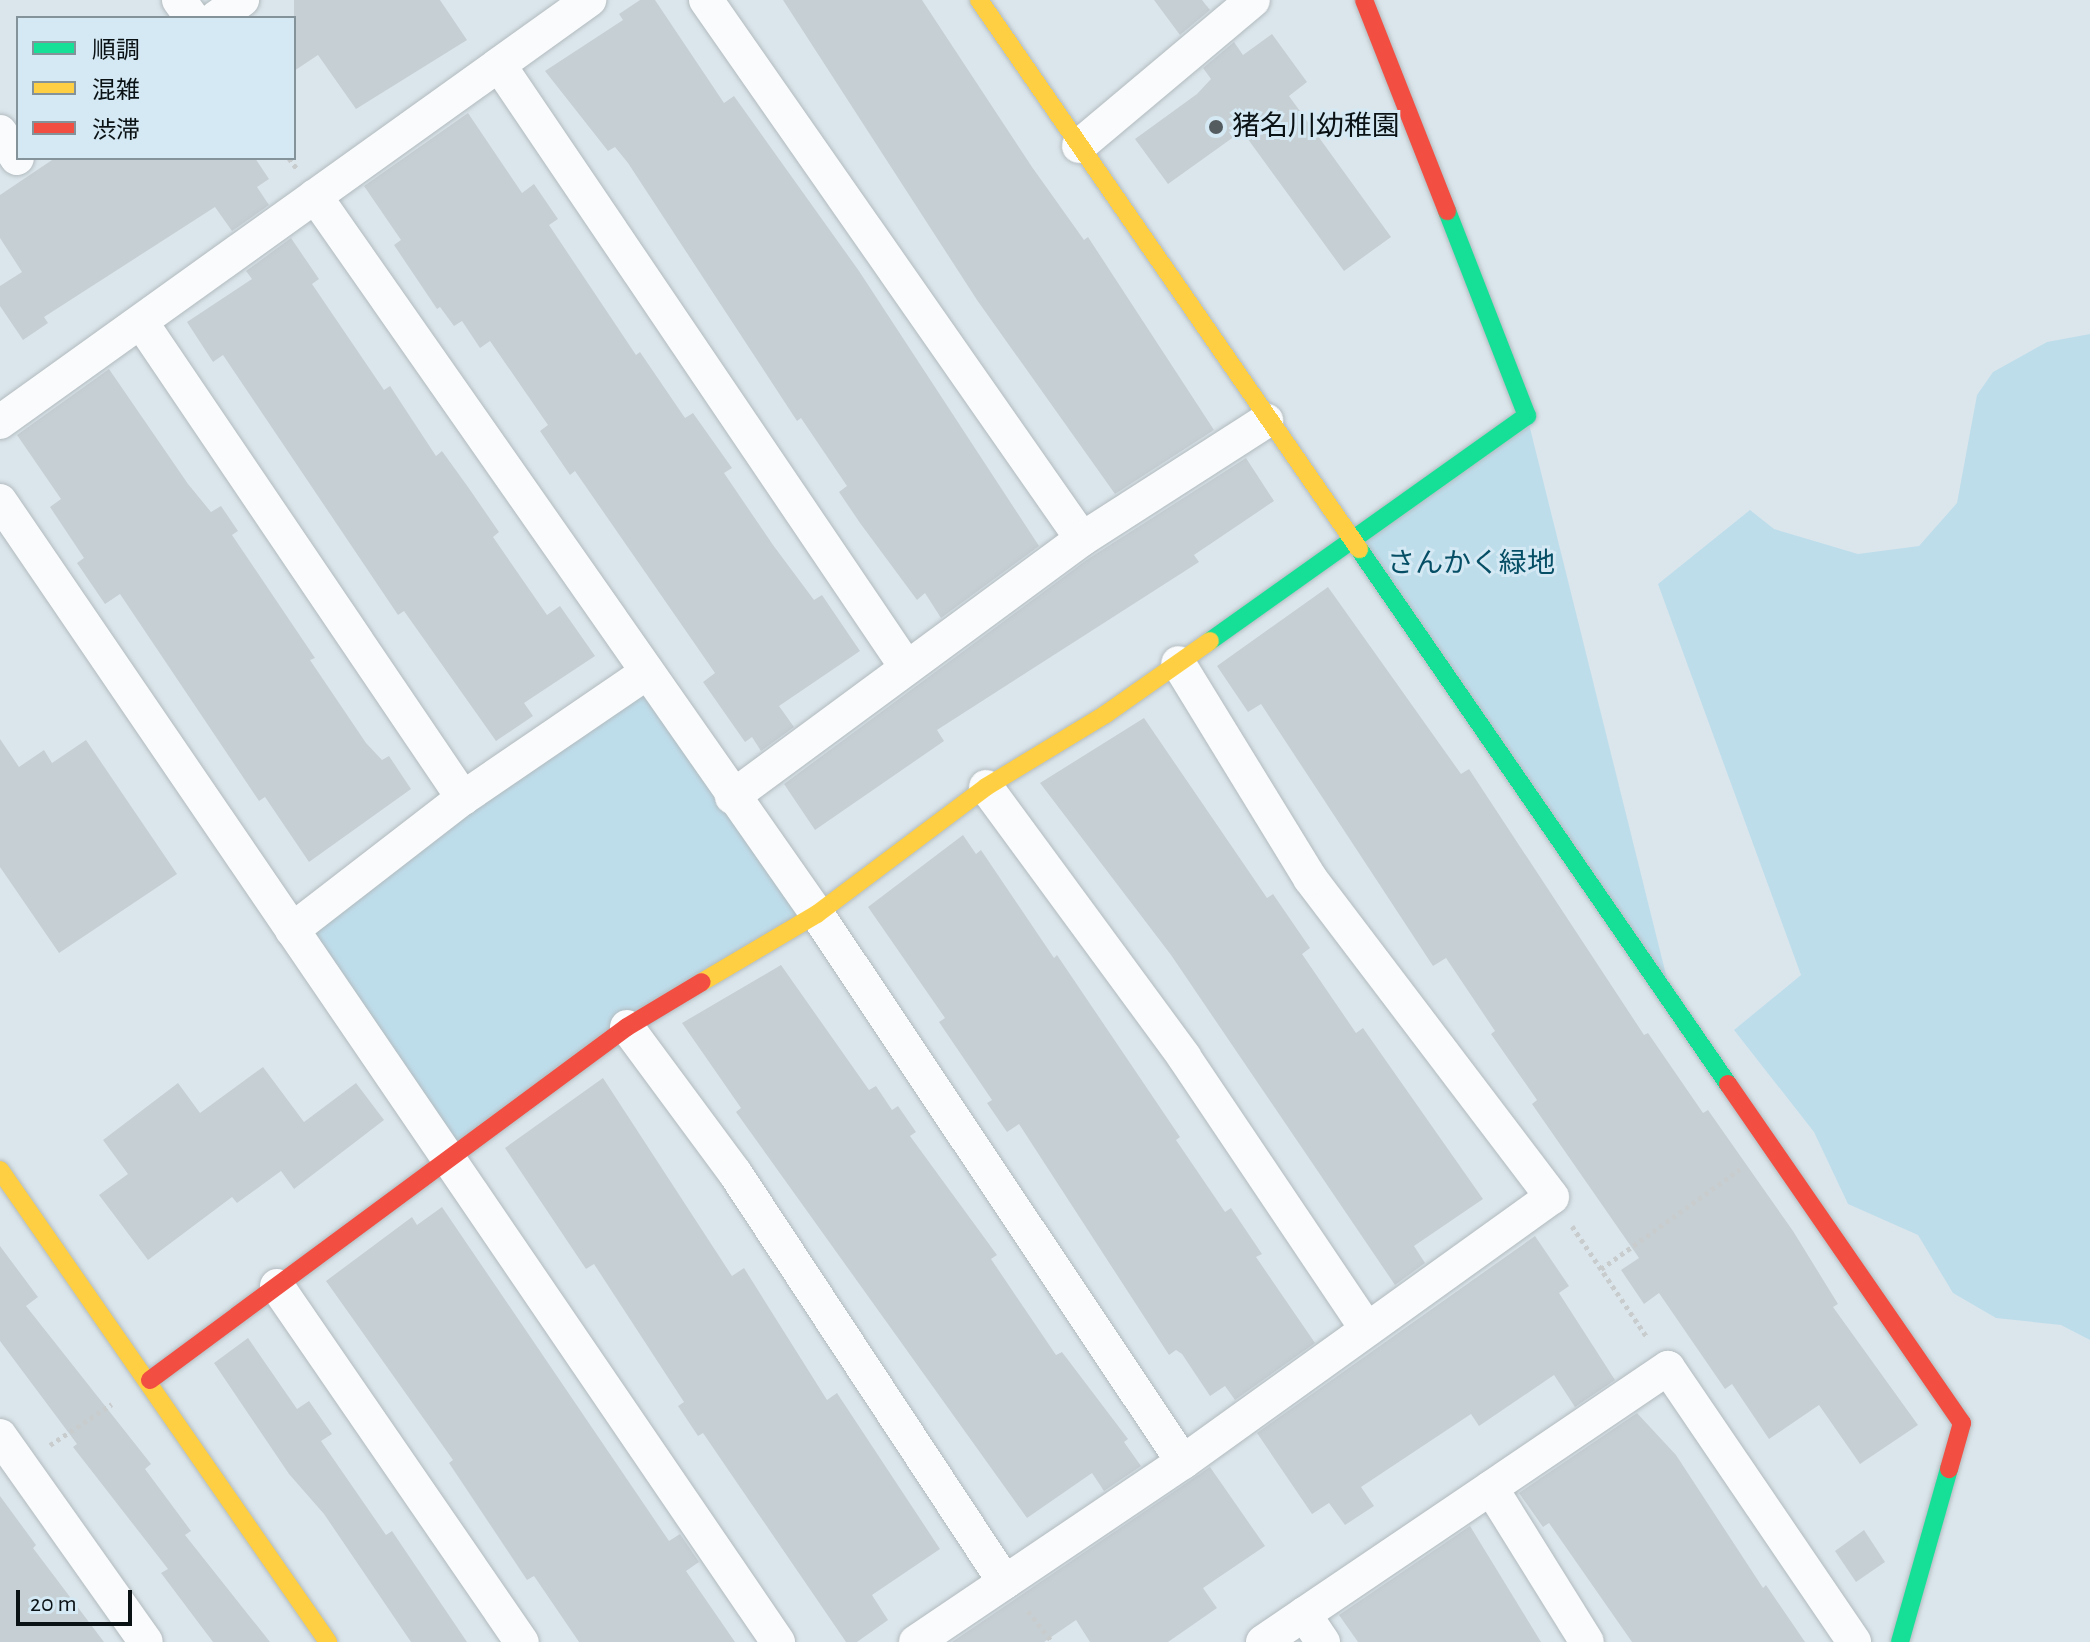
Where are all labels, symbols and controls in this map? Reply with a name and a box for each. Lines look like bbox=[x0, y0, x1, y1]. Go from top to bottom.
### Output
legend bbox=[16, 16, 296, 160]
text: 順調 bbox=[92, 39, 140, 63]
text: 混雑 bbox=[92, 79, 140, 103]
place label: 猪名川幼稚園 bbox=[1232, 110, 1400, 144]
marker: 猪名川幼稚園 bbox=[1207, 118, 1225, 136]
text: 渋滞 bbox=[92, 119, 140, 143]
park label: さんかく緑地 bbox=[1387, 547, 1555, 581]
scale bar bbox=[20, 1574, 136, 1624]
text: 20 m bbox=[30, 1592, 77, 1616]

